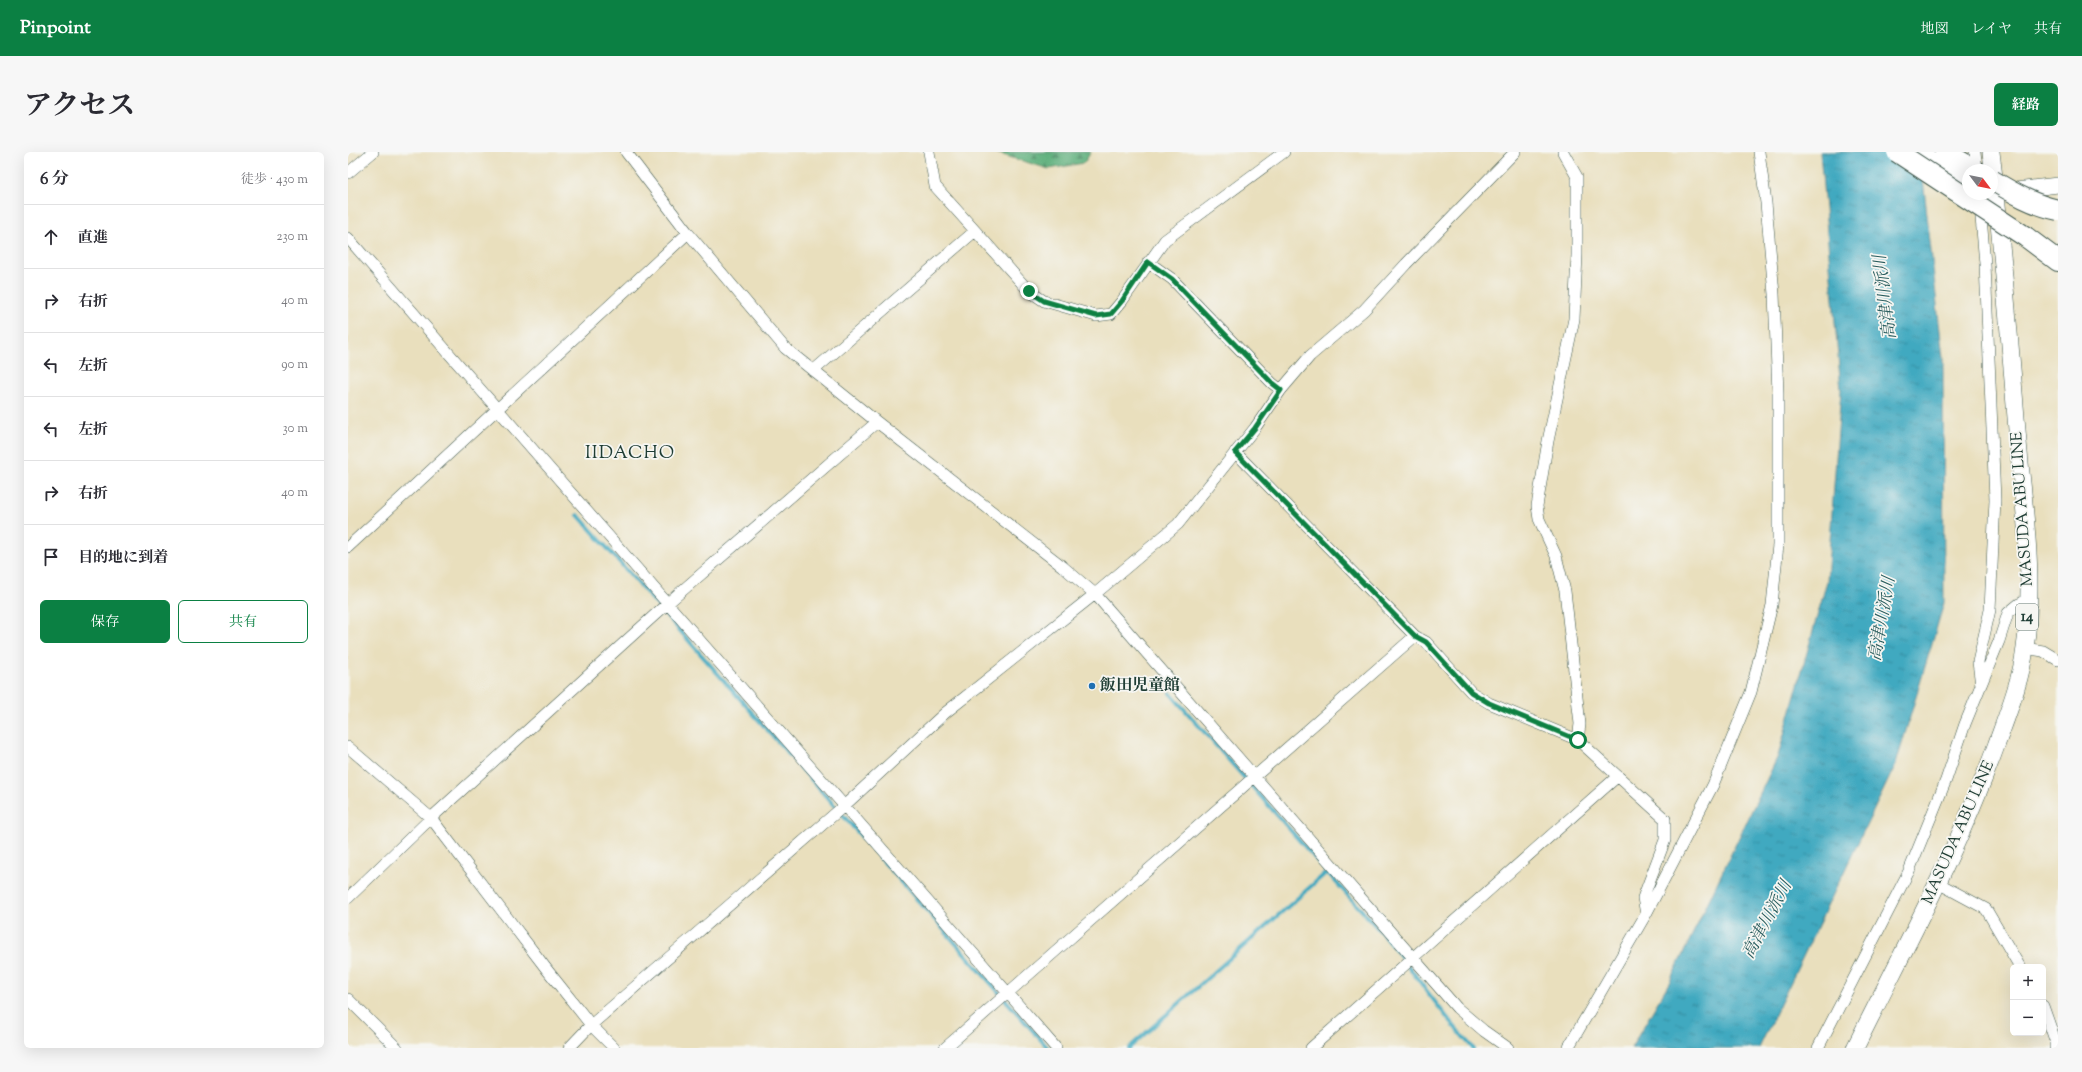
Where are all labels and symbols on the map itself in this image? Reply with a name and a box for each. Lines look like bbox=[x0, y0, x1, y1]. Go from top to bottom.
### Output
north arrow bbox=[1962, 164, 1998, 200]
water label: 高津川派川 bbox=[1869, 251, 1903, 341]
route end bbox=[1020, 282, 1038, 300]
street label: MASUDA ABU LINE bbox=[2006, 430, 2040, 587]
district label: IIDACHO bbox=[585, 441, 675, 467]
water label: 高津川派川 bbox=[1864, 573, 1903, 663]
road number: 14 bbox=[2016, 604, 2038, 630]
place label: 飯田児童館 bbox=[1100, 675, 1180, 698]
marker: 飯田児童館 bbox=[1087, 681, 1097, 691]
route start bbox=[1569, 731, 1587, 749]
street label: MASUDA ABU LINE bbox=[1917, 757, 2001, 909]
water label: 高津川派川 bbox=[1737, 875, 1799, 963]

